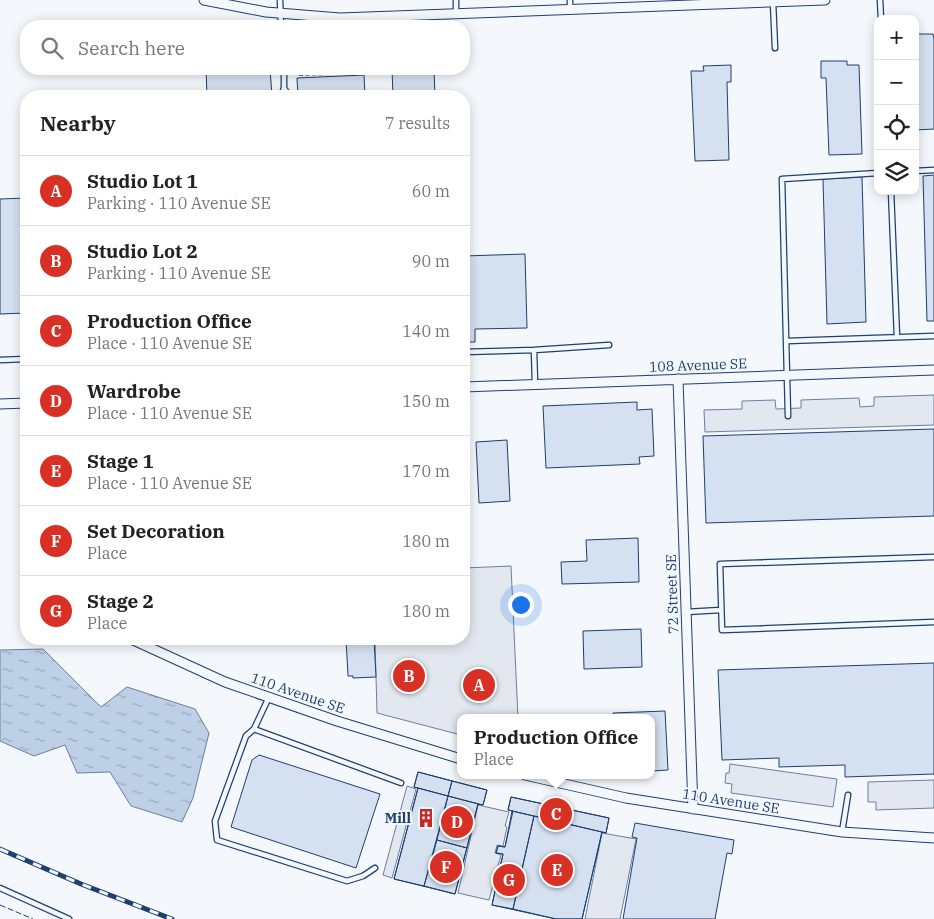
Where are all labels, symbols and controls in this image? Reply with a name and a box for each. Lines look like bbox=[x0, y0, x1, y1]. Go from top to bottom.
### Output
map controls bbox=[874, 15, 919, 195]
button: + bbox=[874, 15, 919, 60]
search box bbox=[20, 20, 470, 75]
icon: search bbox=[38, 34, 66, 62]
text: Search here bbox=[78, 36, 185, 60]
button: − bbox=[874, 60, 919, 105]
button: locate bbox=[874, 105, 919, 150]
text: Nearby bbox=[40, 109, 116, 137]
text: 7 results bbox=[385, 113, 450, 133]
button: layers bbox=[874, 150, 919, 195]
text: Studio Lot 1 bbox=[87, 169, 198, 193]
text: A bbox=[50, 181, 62, 201]
text: 60 m bbox=[412, 181, 450, 201]
text: Parking · 110 Avenue SE bbox=[87, 193, 271, 213]
text: Studio Lot 2 bbox=[87, 239, 198, 263]
text: B bbox=[50, 251, 62, 271]
text: 90 m bbox=[412, 251, 450, 271]
text: Parking · 110 Avenue SE bbox=[87, 263, 271, 283]
text: Production Office bbox=[87, 309, 252, 333]
text: C bbox=[51, 321, 61, 341]
text: 140 m bbox=[402, 321, 450, 341]
text: Place · 110 Avenue SE bbox=[87, 333, 252, 353]
street label: 108 Avenue SE bbox=[649, 354, 747, 376]
text: Wardrobe bbox=[87, 379, 181, 403]
text: D bbox=[50, 391, 62, 411]
text: 150 m bbox=[402, 391, 450, 411]
text: Place · 110 Avenue SE bbox=[87, 403, 252, 423]
text: Stage 1 bbox=[87, 449, 154, 473]
text: E bbox=[51, 461, 61, 481]
text: 170 m bbox=[402, 461, 450, 481]
text: Place · 110 Avenue SE bbox=[87, 473, 252, 493]
text: Set Decoration bbox=[87, 519, 225, 543]
text: F bbox=[51, 531, 61, 551]
text: 180 m bbox=[402, 531, 450, 551]
text: Place bbox=[87, 543, 127, 563]
street label: 72 Street SE bbox=[662, 554, 682, 634]
text: Stage 2 bbox=[87, 589, 154, 613]
your location bbox=[508, 592, 534, 618]
text: G bbox=[50, 601, 62, 621]
text: 180 m bbox=[402, 601, 450, 621]
text: Place bbox=[87, 613, 127, 633]
pin: B bbox=[393, 657, 425, 695]
pin: A bbox=[463, 666, 495, 704]
street label: 110 Avenue SE bbox=[249, 669, 347, 717]
popup bbox=[457, 714, 655, 779]
text: Production Office bbox=[474, 725, 638, 749]
text: Place bbox=[474, 749, 514, 769]
street label: 110 Avenue SE bbox=[681, 784, 781, 818]
pin: C bbox=[540, 795, 572, 833]
pin: D bbox=[441, 803, 473, 841]
building icon: Mill bbox=[415, 807, 437, 829]
place label: Mill bbox=[385, 809, 411, 827]
pin: F bbox=[430, 848, 462, 886]
pin: E bbox=[541, 851, 573, 889]
pin: G bbox=[493, 861, 525, 899]

